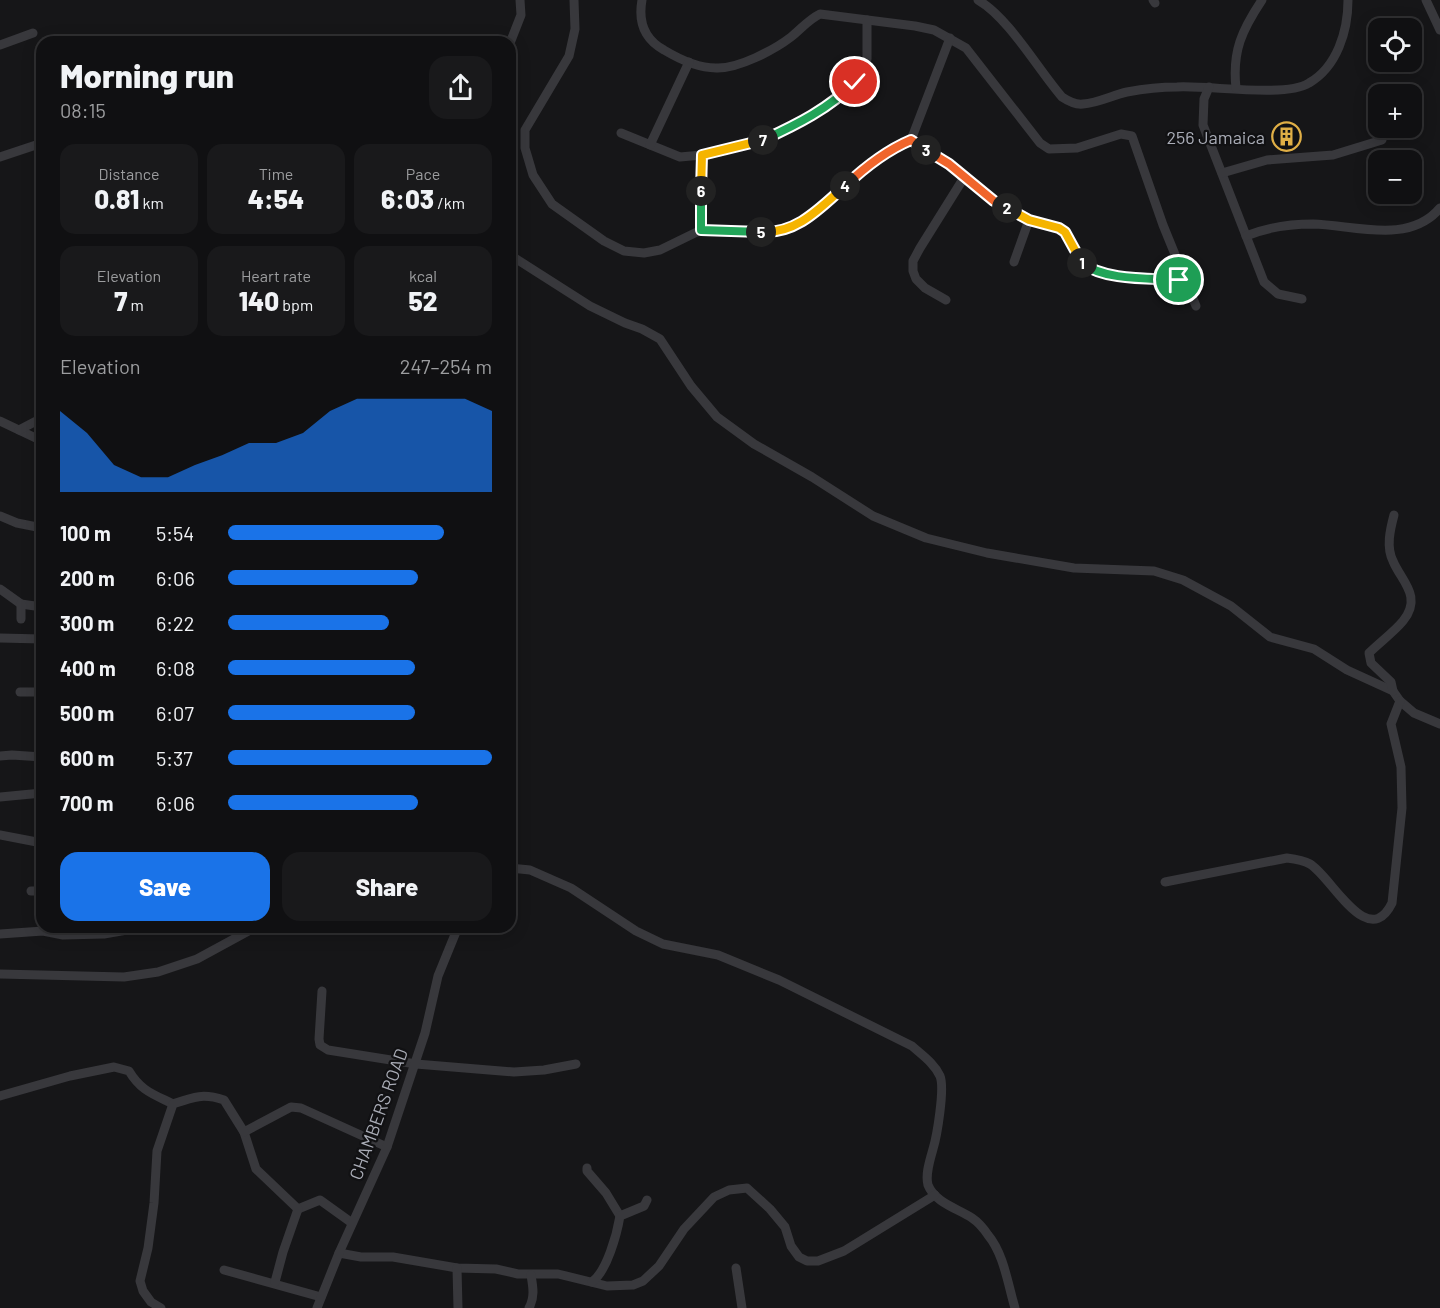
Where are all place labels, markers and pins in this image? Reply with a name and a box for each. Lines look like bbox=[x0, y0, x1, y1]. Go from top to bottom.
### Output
pin bbox=[829, 56, 880, 107]
building icon: 256 Jamaica bbox=[1270, 121, 1302, 153]
pin: 7 bbox=[748, 125, 778, 155]
place label: 256 Jamaica bbox=[1166, 126, 1265, 148]
pin: 3 bbox=[911, 135, 941, 165]
pin: 4 bbox=[830, 171, 860, 201]
pin: 6 bbox=[686, 176, 716, 206]
pin: 2 bbox=[992, 193, 1022, 223]
pin: 5 bbox=[746, 217, 776, 247]
pin: 1 bbox=[1067, 248, 1097, 278]
pin bbox=[1153, 254, 1204, 305]

